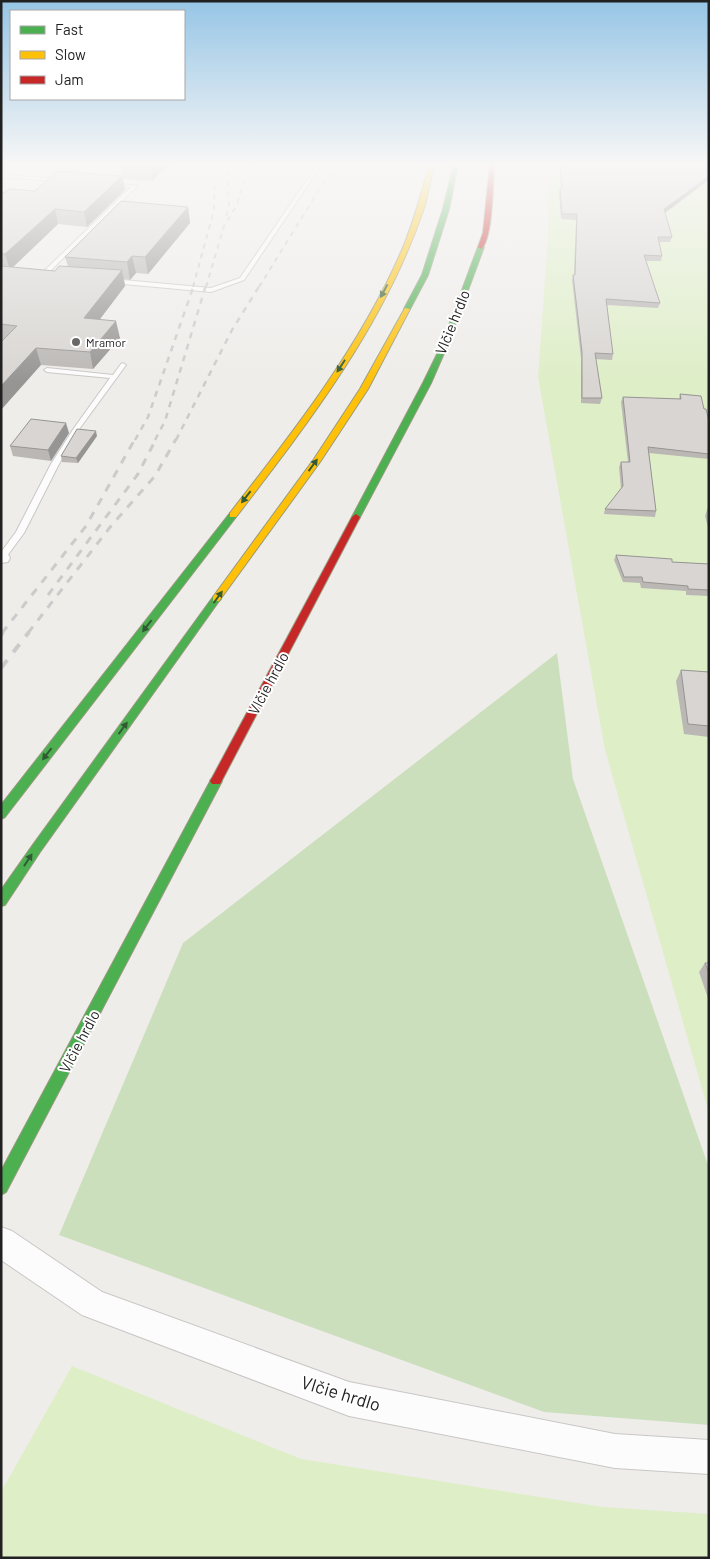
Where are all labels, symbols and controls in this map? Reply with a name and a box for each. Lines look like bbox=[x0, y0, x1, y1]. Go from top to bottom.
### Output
legend bbox=[10, 10, 185, 100]
text: Fast bbox=[55, 20, 83, 38]
text: Slow bbox=[55, 45, 86, 63]
text: Jam bbox=[55, 70, 84, 88]
one-way arrow bbox=[380, 284, 388, 298]
street label: Vlčie hrdlo bbox=[431, 287, 473, 357]
place label: Mramor bbox=[86, 335, 126, 349]
marker: Mramor bbox=[70, 336, 82, 348]
one-way arrow bbox=[337, 359, 346, 372]
one-way arrow bbox=[308, 458, 318, 472]
one-way arrow bbox=[241, 491, 252, 504]
one-way arrow bbox=[213, 590, 223, 603]
one-way arrow bbox=[141, 619, 152, 632]
street label: Vlčie hrdlo bbox=[244, 649, 292, 717]
one-way arrow bbox=[118, 721, 128, 735]
one-way arrow bbox=[42, 747, 53, 760]
one-way arrow bbox=[23, 853, 33, 867]
street label: Vlčie hrdlo bbox=[55, 1007, 103, 1075]
street label: Vlčie hrdlo bbox=[299, 1371, 383, 1415]

